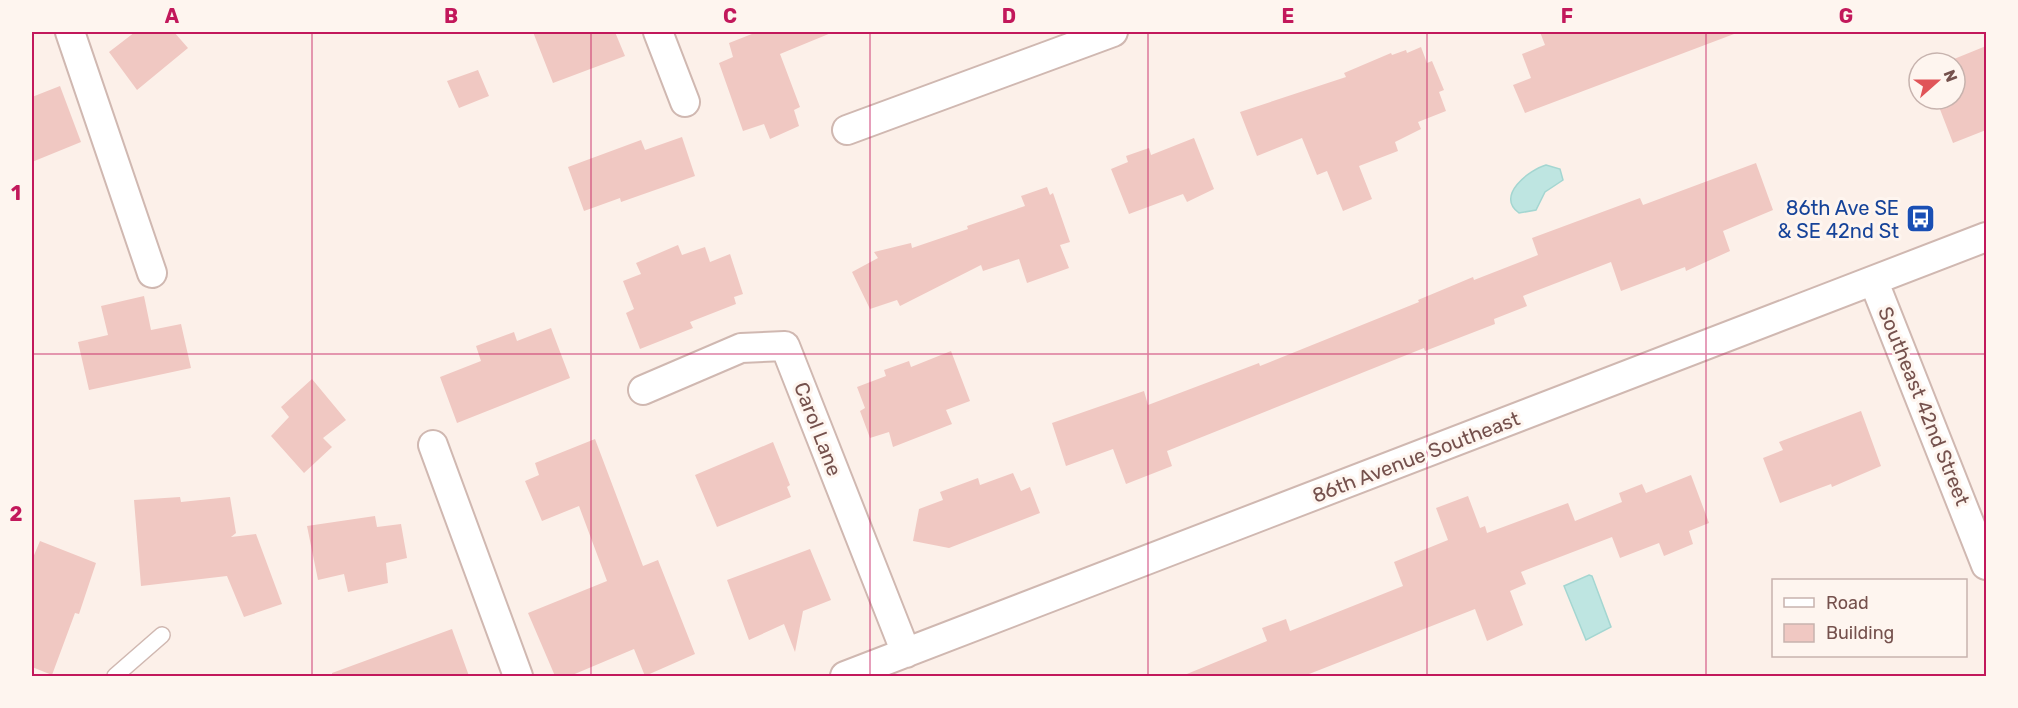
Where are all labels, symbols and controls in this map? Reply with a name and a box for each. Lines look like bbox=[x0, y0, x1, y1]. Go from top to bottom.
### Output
text: A bbox=[165, 4, 180, 28]
text: B bbox=[444, 4, 458, 28]
text: C bbox=[723, 4, 737, 28]
text: D bbox=[1002, 4, 1016, 28]
text: E bbox=[1282, 4, 1294, 28]
text: F bbox=[1561, 4, 1573, 28]
text: G bbox=[1839, 4, 1853, 28]
north arrow bbox=[1907, 51, 1967, 111]
text: N bbox=[1940, 67, 1961, 85]
text: 1 bbox=[11, 181, 21, 205]
place label: 86th Ave SE & SE 42nd St bbox=[1777, 196, 1899, 243]
bus stop icon: 86th Ave SE & SE 42nd St bbox=[1904, 203, 1936, 235]
street label: Southeast 42nd Street bbox=[1873, 303, 1975, 509]
street label: Carol Lane bbox=[789, 379, 847, 479]
street label: 86th Avenue Southeast bbox=[1309, 406, 1523, 508]
text: 2 bbox=[10, 502, 23, 526]
legend bbox=[1772, 579, 1967, 657]
text: Road bbox=[1826, 592, 1869, 614]
text: Building bbox=[1826, 622, 1894, 644]

